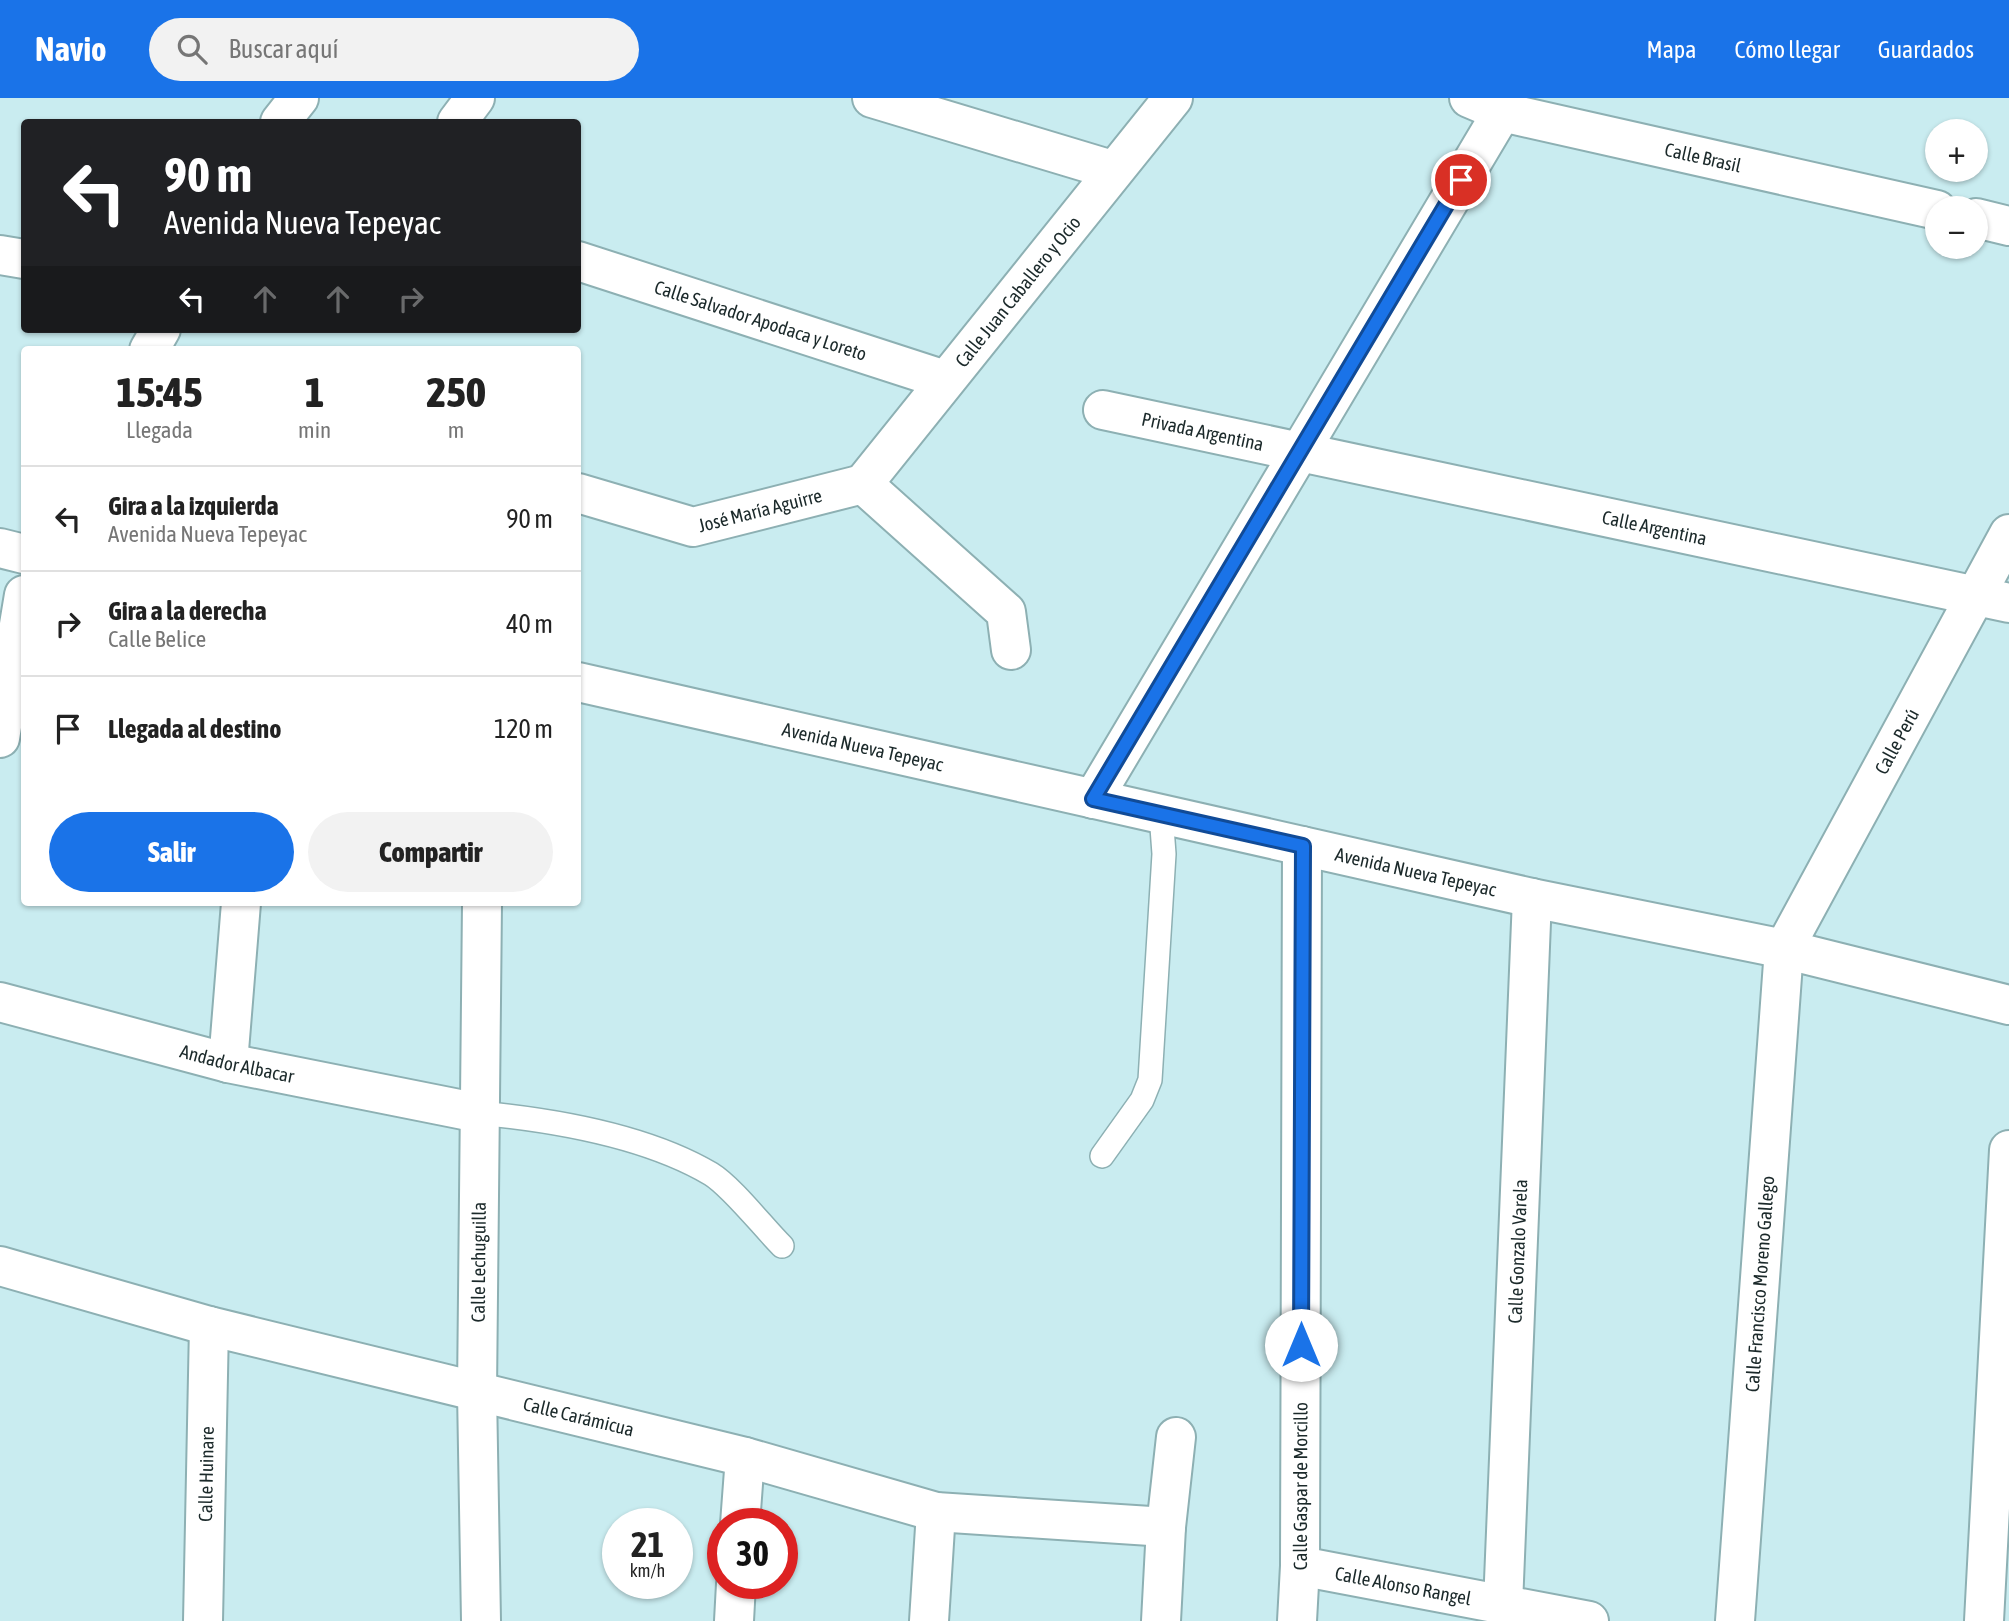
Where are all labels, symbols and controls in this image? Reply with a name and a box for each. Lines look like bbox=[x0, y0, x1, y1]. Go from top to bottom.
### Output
search box bbox=[149, 18, 639, 81]
text: Navio bbox=[35, 30, 107, 68]
icon: search bbox=[173, 30, 211, 68]
text: Buscar aquí bbox=[229, 34, 338, 64]
text: Mapa bbox=[1647, 36, 1696, 63]
text: Cómo llegar bbox=[1734, 36, 1840, 63]
text: Guardados bbox=[1878, 36, 1974, 63]
map controls bbox=[1925, 119, 1988, 259]
button: + bbox=[1925, 119, 1988, 182]
street label: Calle Brasil bbox=[1663, 138, 1743, 177]
text: 90 m bbox=[164, 146, 252, 202]
icon: left bbox=[49, 147, 140, 238]
pin bbox=[1431, 150, 1491, 210]
icon: arrive bbox=[1442, 161, 1480, 199]
button: − bbox=[1925, 196, 1988, 259]
text: Avenida Nueva Tepeyac bbox=[164, 204, 441, 241]
street label: Calle Juan Caballero y Ocio bbox=[950, 211, 1085, 371]
street label: Calle Salvador Apodaca y Loreto bbox=[652, 276, 870, 365]
icon: left bbox=[173, 280, 211, 318]
icon: ahead bbox=[246, 280, 284, 318]
icon: ahead bbox=[319, 280, 357, 318]
icon: right bbox=[392, 280, 430, 318]
text: 15:45 bbox=[116, 368, 203, 416]
text: 1 bbox=[305, 368, 324, 416]
text: 250 bbox=[426, 368, 486, 416]
street label: Privada Argentina bbox=[1140, 408, 1266, 455]
text: Llegada bbox=[126, 417, 193, 443]
text: min bbox=[298, 417, 331, 443]
text: m bbox=[448, 417, 464, 443]
street label: José María Aguirre bbox=[696, 484, 824, 536]
text: Gira a la izquierda bbox=[108, 491, 279, 521]
icon: left bbox=[49, 500, 87, 538]
text: 90 m bbox=[506, 504, 553, 534]
street label: Calle Argentina bbox=[1600, 506, 1709, 549]
text: Avenida Nueva Tepeyac bbox=[108, 521, 307, 547]
text: Gira a la derecha bbox=[108, 596, 267, 626]
icon: right bbox=[49, 605, 87, 643]
text: 40 m bbox=[506, 609, 553, 639]
text: Calle Belice bbox=[108, 626, 206, 652]
street label: Calle Perú bbox=[1870, 705, 1923, 778]
icon: arrive bbox=[49, 710, 87, 748]
text: Llegada al destino bbox=[108, 714, 281, 744]
text: 120 m bbox=[494, 714, 553, 744]
street label: Avenida Nueva Tepeyac bbox=[780, 718, 946, 776]
button: Salir bbox=[49, 812, 294, 892]
button: Compartir bbox=[308, 812, 553, 892]
street label: Avenida Nueva Tepeyac bbox=[1333, 843, 1499, 901]
street label: Andador Albacar bbox=[178, 1040, 296, 1087]
street label: Calle Francisco Moreno Gallego bbox=[1741, 1175, 1778, 1393]
street label: Calle Gonzalo Varela bbox=[1504, 1179, 1531, 1324]
street label: Calle Lechuguilla bbox=[467, 1202, 490, 1322]
position arrow bbox=[1264, 1308, 1338, 1382]
street label: Calle Carámicua bbox=[521, 1392, 636, 1440]
street label: Calle Gaspar de Morcillo bbox=[1289, 1402, 1311, 1570]
street label: Calle Huinare bbox=[194, 1426, 218, 1522]
speed limit sign: 30 bbox=[707, 1508, 798, 1599]
text: 21 bbox=[631, 1524, 664, 1564]
text: km/h bbox=[630, 1560, 665, 1581]
street label: Calle Alonso Rangel bbox=[1333, 1562, 1473, 1609]

